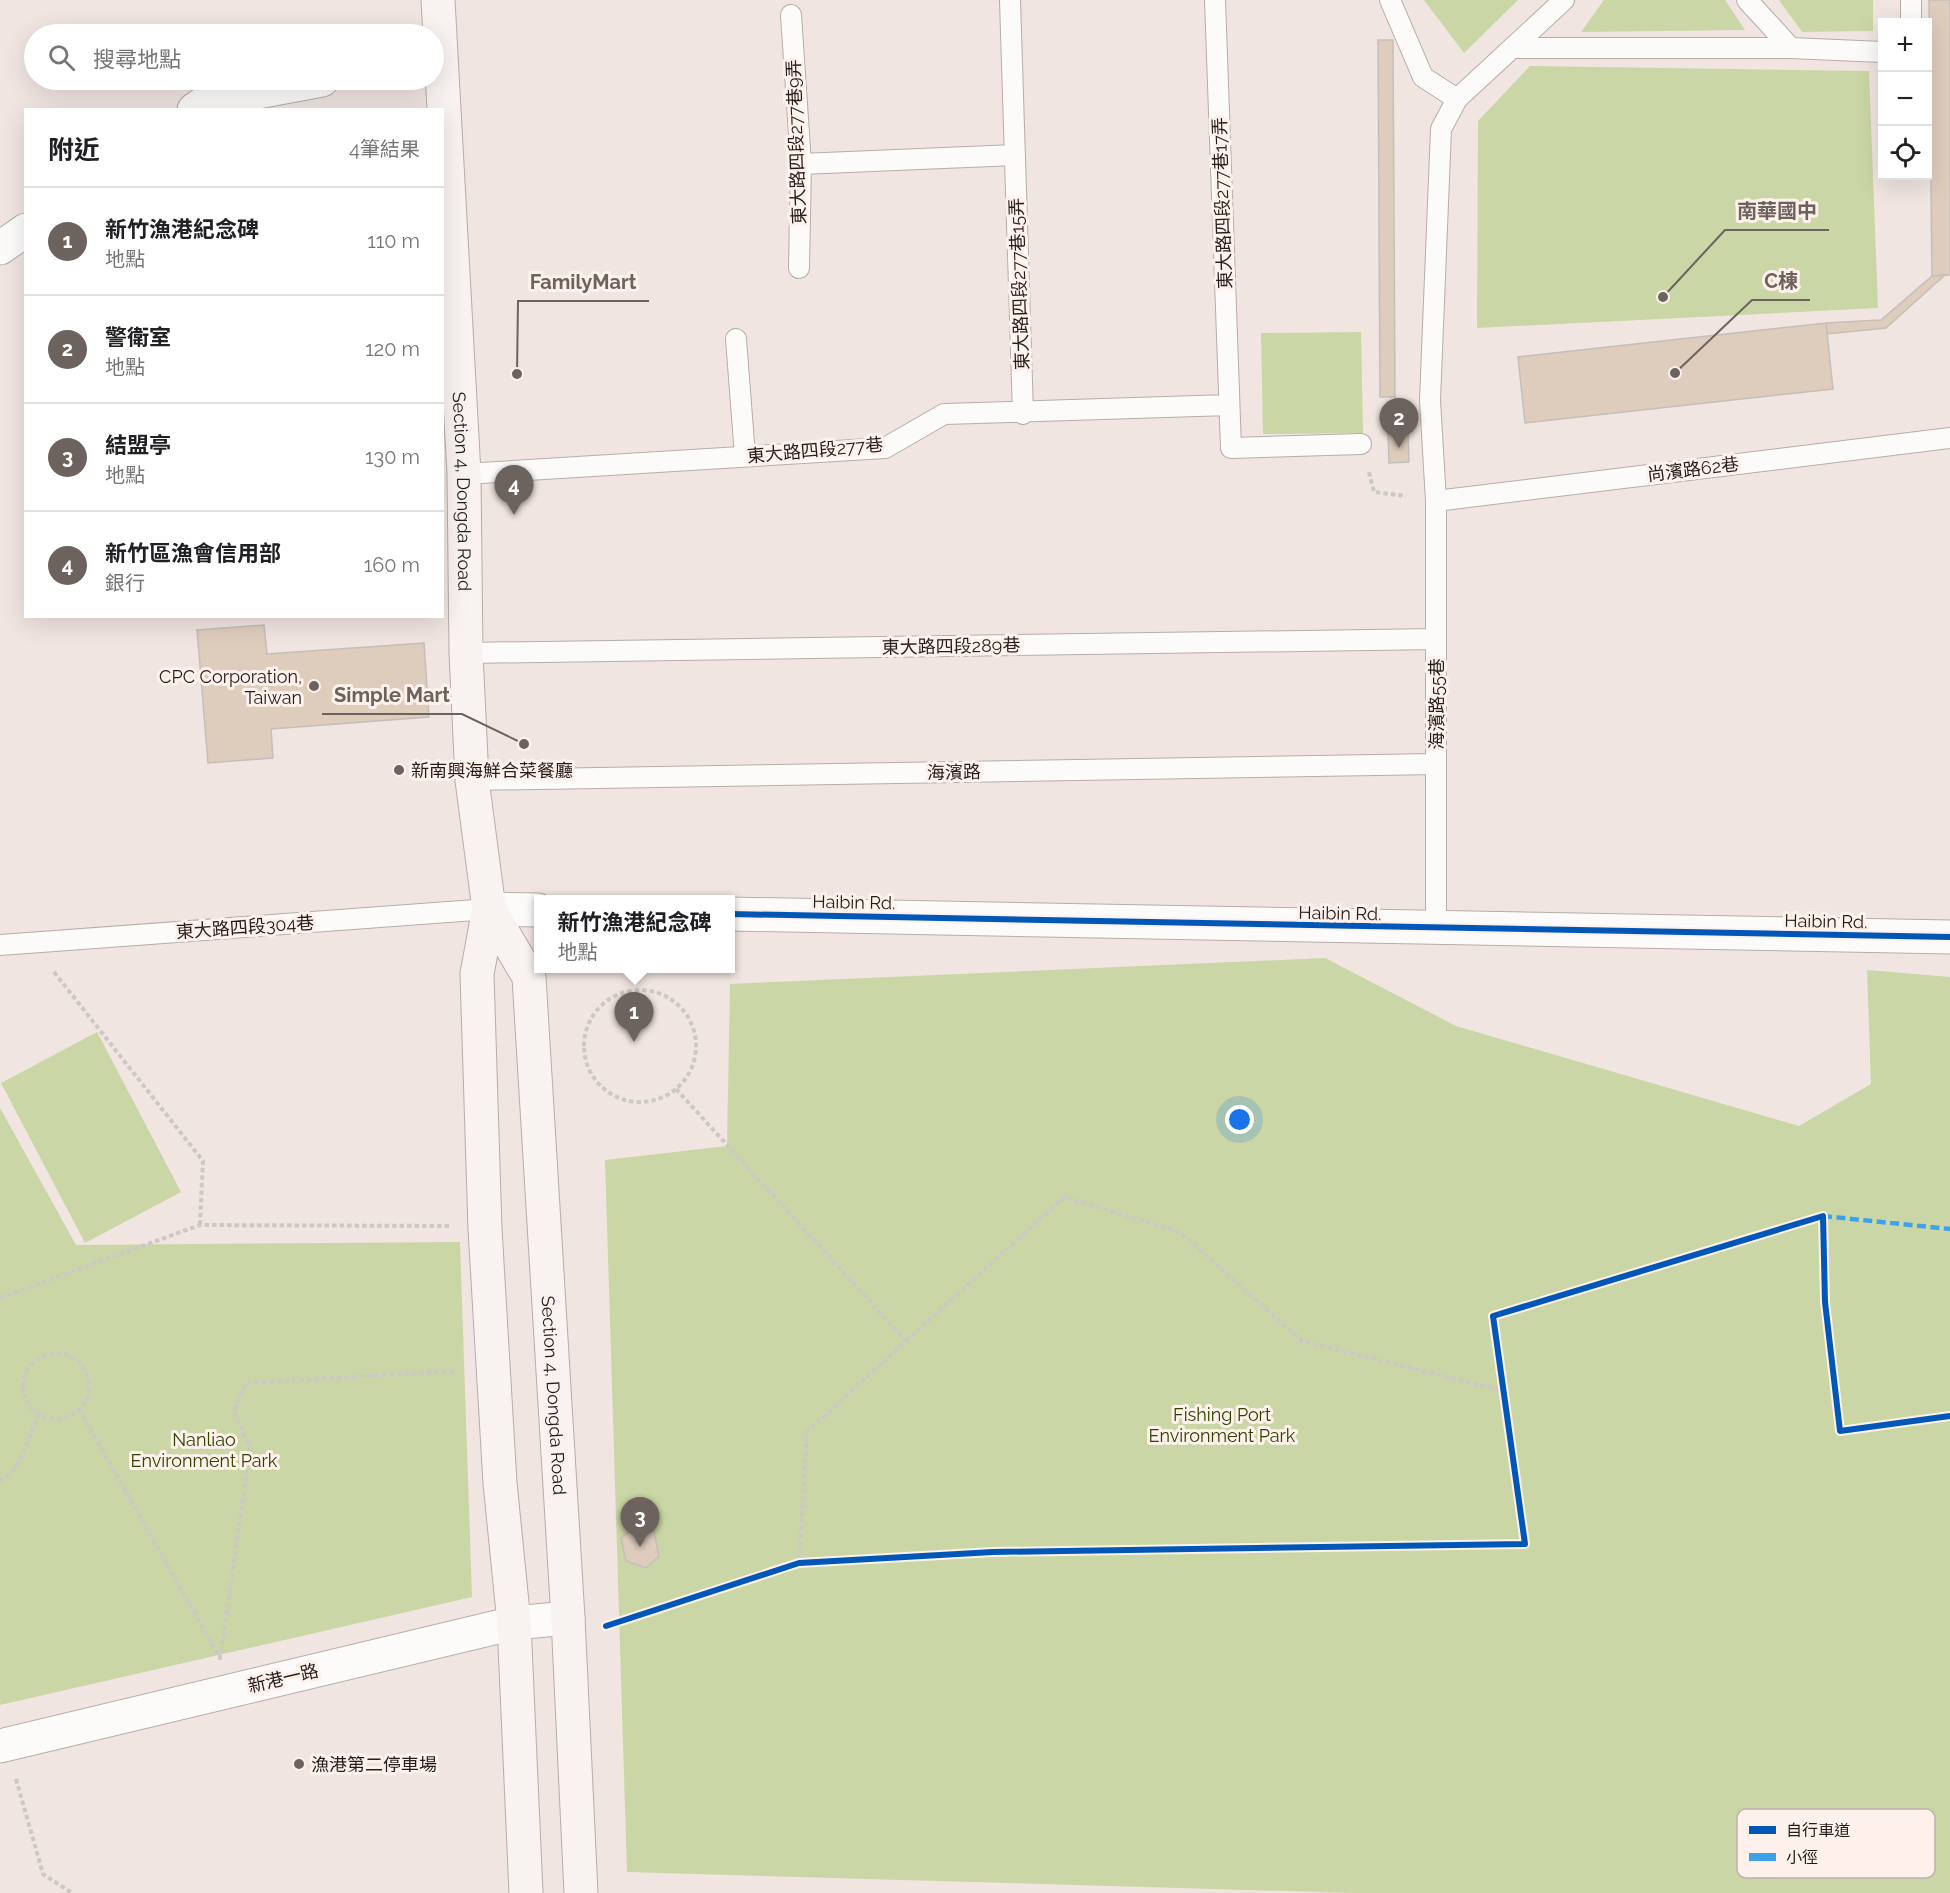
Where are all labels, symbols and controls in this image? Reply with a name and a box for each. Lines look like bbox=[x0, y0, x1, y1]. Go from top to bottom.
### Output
map controls bbox=[1878, 18, 1932, 180]
button: + bbox=[1878, 18, 1932, 72]
search box bbox=[24, 24, 444, 90]
icon: search bbox=[45, 41, 78, 74]
text: 搜尋地點 bbox=[93, 46, 181, 72]
street label: 東大路四段277巷9弄 bbox=[783, 59, 809, 225]
button: − bbox=[1878, 72, 1932, 126]
street label: 東大路四段277巷17弄 bbox=[1209, 117, 1235, 289]
button: locate bbox=[1878, 126, 1932, 180]
text: 附近 bbox=[48, 135, 100, 165]
text: 4筆結果 bbox=[349, 137, 420, 161]
callout: 南華國中 bbox=[1725, 192, 1829, 230]
street label: 東大路四段277巷15弄 bbox=[1006, 198, 1032, 370]
text: 南華國中 bbox=[1737, 199, 1817, 223]
text: 新竹漁港紀念碑 bbox=[105, 216, 259, 242]
text: 1 bbox=[63, 229, 72, 253]
text: 110 m bbox=[367, 229, 420, 253]
text: 地點 bbox=[105, 247, 145, 271]
callout: C棟 bbox=[1752, 262, 1810, 300]
callout: FamilyMart bbox=[518, 263, 649, 301]
text: C棟 bbox=[1764, 269, 1798, 293]
text: FamilyMart bbox=[530, 270, 637, 294]
text: 警衛室 bbox=[105, 324, 171, 350]
text: 2 bbox=[62, 337, 73, 361]
text: 120 m bbox=[365, 337, 420, 361]
text: 地點 bbox=[105, 355, 145, 379]
street label: Section 4, Dongda Road bbox=[449, 391, 476, 591]
pin: 2 bbox=[1380, 398, 1418, 448]
text: 結盟亭 bbox=[105, 432, 171, 458]
street label: 東大路四段277巷 bbox=[746, 434, 884, 466]
text: 3 bbox=[62, 445, 73, 469]
text: 130 m bbox=[365, 445, 420, 469]
street label: 尚濱路62巷 bbox=[1646, 453, 1740, 485]
text: 地點 bbox=[105, 463, 145, 487]
pin: 4 bbox=[494, 466, 534, 515]
text: 新竹區漁會信用部 bbox=[105, 540, 281, 566]
text: 4 bbox=[62, 553, 73, 577]
text: 160 m bbox=[364, 553, 420, 577]
text: 銀行 bbox=[105, 571, 145, 595]
street label: 東大路四段289巷 bbox=[882, 634, 1020, 658]
street label: 海濱路55巷 bbox=[1426, 658, 1447, 750]
place label: CPC Corporation, Taiwan bbox=[159, 666, 302, 708]
callout: Simple Mart bbox=[322, 676, 462, 714]
marker: CPC Corporation, Taiwan bbox=[307, 679, 321, 693]
text: Simple Mart bbox=[334, 683, 450, 707]
place label: 新南興海鮮合菜餐廳 bbox=[411, 760, 573, 781]
street label: 海濱路 bbox=[927, 761, 981, 783]
marker: 新南興海鮮合菜餐廳 bbox=[392, 763, 406, 777]
street label: Haibin Rd. bbox=[812, 891, 896, 913]
popup bbox=[534, 895, 735, 973]
street label: Haibin Rd. bbox=[1298, 902, 1382, 924]
text: 新竹漁港紀念碑 bbox=[557, 909, 712, 935]
street label: Haibin Rd. bbox=[1784, 910, 1868, 932]
street label: 東大路四段304巷 bbox=[175, 912, 315, 942]
text: 地點 bbox=[557, 940, 597, 964]
pin: 1 bbox=[614, 992, 654, 1042]
your location bbox=[1225, 1105, 1254, 1134]
street label: Section 4, Dongda Road bbox=[538, 1295, 571, 1496]
park label: Fishing Port Environment Park bbox=[1149, 1404, 1296, 1446]
park label: Nanliao Environment Park bbox=[131, 1429, 278, 1471]
pin: 3 bbox=[620, 1498, 660, 1547]
street label: 新港一路 bbox=[246, 1660, 320, 1696]
place label: 漁港第二停車場 bbox=[311, 1754, 437, 1775]
marker: 漁港第二停車場 bbox=[292, 1757, 306, 1771]
legend bbox=[1737, 1809, 1935, 1878]
text: 自行車道 bbox=[1786, 1821, 1850, 1840]
text: 小徑 bbox=[1786, 1848, 1818, 1867]

